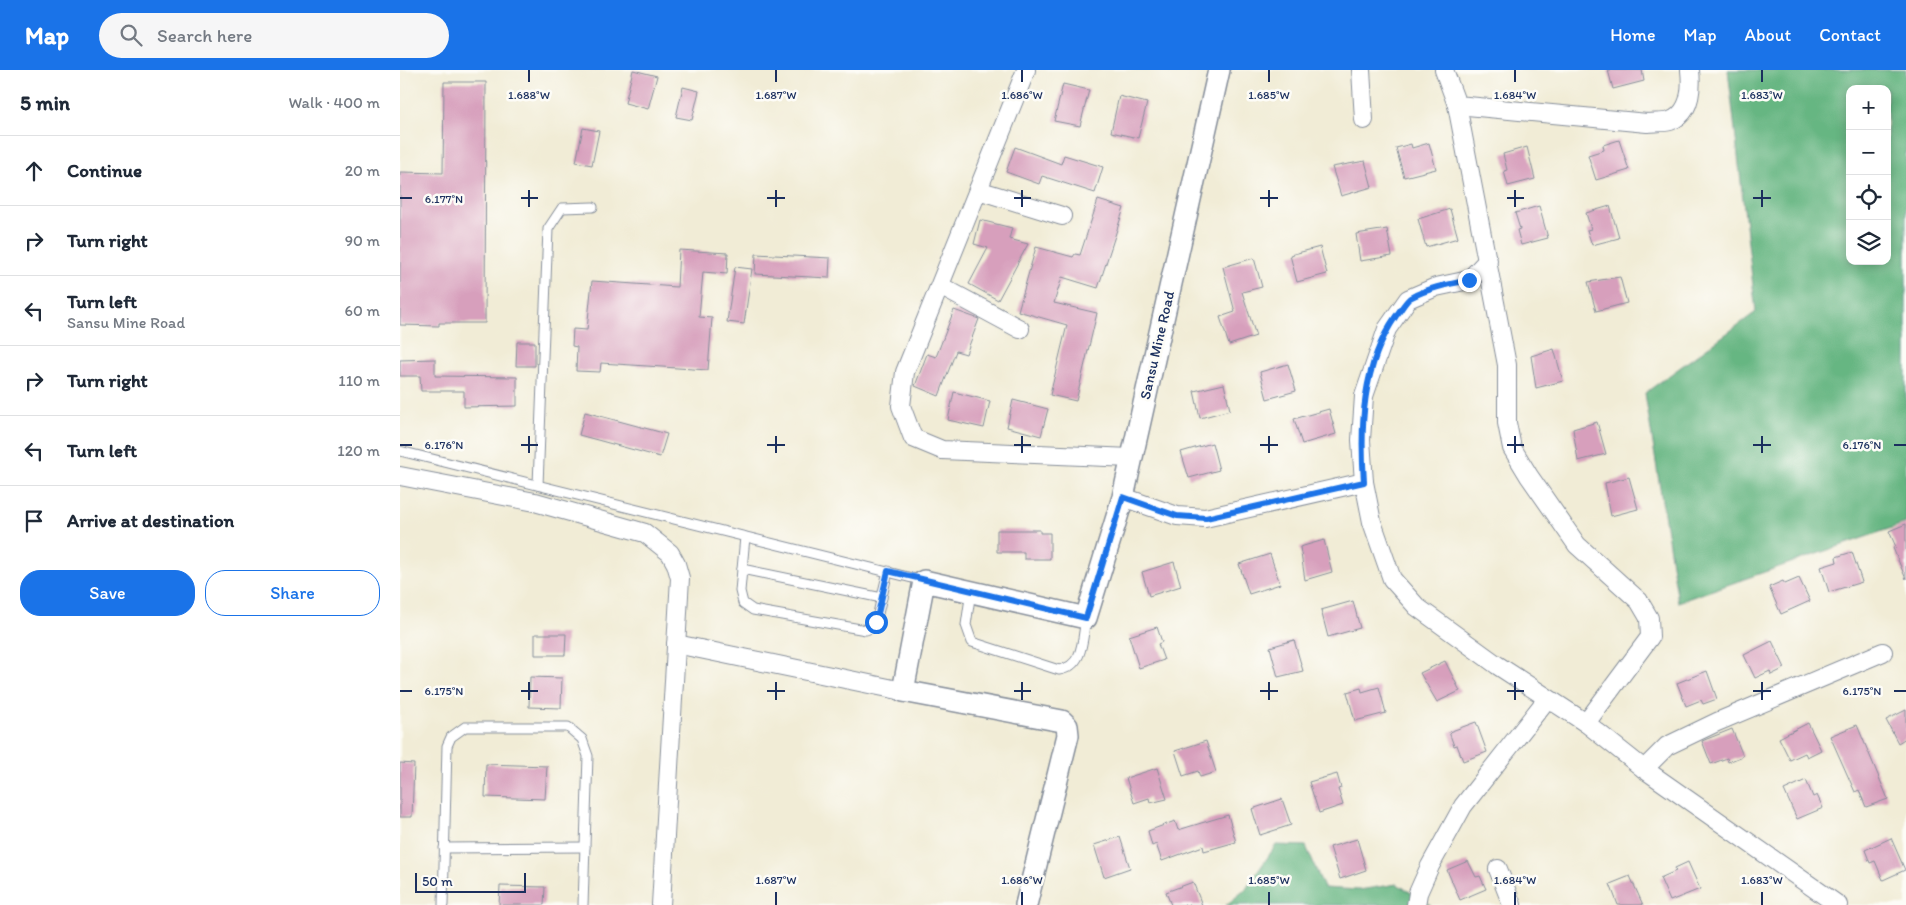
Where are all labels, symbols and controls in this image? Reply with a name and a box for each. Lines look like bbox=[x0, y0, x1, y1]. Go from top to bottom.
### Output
search box bbox=[99, 13, 449, 58]
text: Map bbox=[25, 21, 69, 50]
icon: search bbox=[117, 21, 145, 49]
text: Search here bbox=[157, 24, 252, 47]
text: Home bbox=[1610, 24, 1656, 46]
text: Map bbox=[1684, 24, 1717, 46]
text: About bbox=[1745, 24, 1791, 46]
text: Contact bbox=[1819, 24, 1881, 46]
map controls bbox=[1846, 85, 1891, 265]
button: + bbox=[1846, 85, 1891, 130]
text: 1.688°W bbox=[508, 88, 550, 102]
text: 1.687°W bbox=[755, 88, 797, 102]
text: 1.686°W bbox=[1001, 88, 1043, 102]
text: 1.685°W bbox=[1248, 88, 1290, 102]
text: 1.684°W bbox=[1494, 88, 1536, 102]
text: 1.683°W bbox=[1741, 88, 1783, 102]
text: 5 min bbox=[20, 90, 70, 115]
text: Walk · 400 m bbox=[288, 93, 380, 112]
button: − bbox=[1846, 130, 1891, 175]
icon: ahead bbox=[20, 157, 48, 185]
text: Continue bbox=[67, 159, 142, 182]
text: 20 m bbox=[345, 161, 380, 180]
button: locate bbox=[1846, 175, 1891, 220]
text: 6.177°N bbox=[425, 192, 463, 206]
button: layers bbox=[1846, 220, 1891, 265]
icon: right bbox=[20, 227, 48, 255]
text: Turn right bbox=[67, 229, 148, 252]
text: 90 m bbox=[345, 231, 380, 250]
route end bbox=[1458, 269, 1481, 292]
street label: Sansu Mine Road bbox=[1136, 288, 1178, 401]
text: Turn left bbox=[67, 290, 137, 313]
icon: left bbox=[20, 297, 48, 325]
text: 60 m bbox=[345, 301, 380, 320]
text: Sansu Mine Road bbox=[67, 313, 185, 332]
icon: right bbox=[20, 367, 48, 395]
text: Turn right bbox=[67, 369, 148, 392]
text: 110 m bbox=[338, 371, 380, 390]
icon: left bbox=[20, 437, 48, 465]
text: 6.176°N bbox=[425, 438, 463, 452]
text: 6.176°N bbox=[1843, 438, 1881, 452]
text: Turn left bbox=[67, 439, 137, 462]
text: 120 m bbox=[337, 441, 380, 460]
icon: arrive bbox=[20, 507, 48, 535]
text: Arrive at destination bbox=[67, 509, 234, 532]
button: Save bbox=[20, 570, 195, 616]
button: Share bbox=[205, 570, 380, 616]
route start bbox=[865, 611, 888, 634]
text: 6.175°N bbox=[425, 684, 463, 698]
text: 6.175°N bbox=[1843, 684, 1881, 698]
scale bar bbox=[415, 870, 526, 893]
text: 50 m bbox=[422, 873, 453, 890]
text: 1.687°W bbox=[755, 873, 797, 887]
text: 1.686°W bbox=[1001, 873, 1043, 887]
text: 1.685°W bbox=[1248, 873, 1290, 887]
text: 1.684°W bbox=[1494, 873, 1536, 887]
text: 1.683°W bbox=[1741, 873, 1783, 887]

